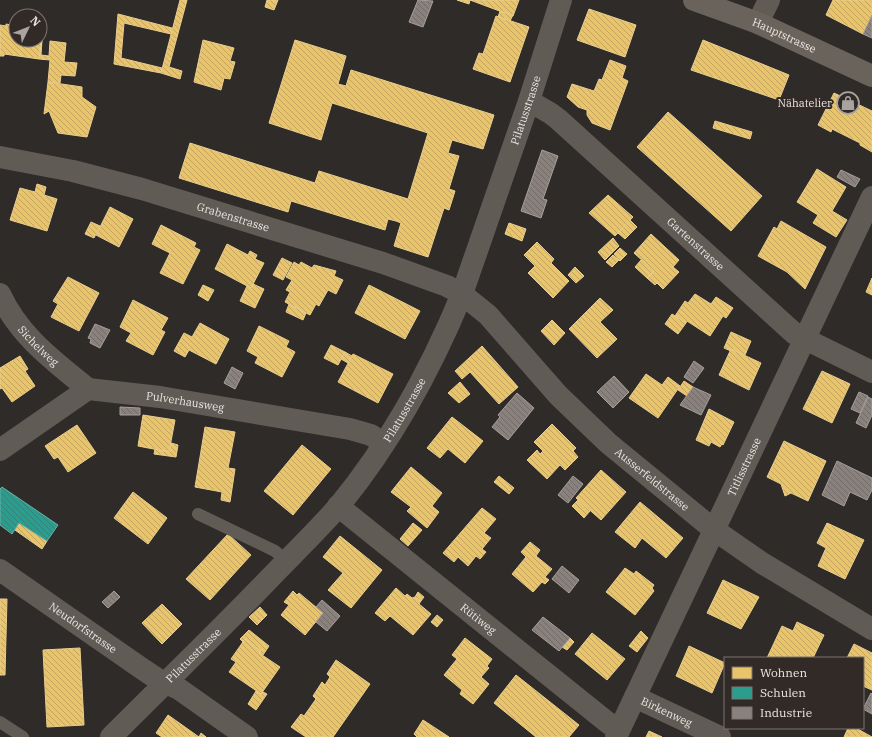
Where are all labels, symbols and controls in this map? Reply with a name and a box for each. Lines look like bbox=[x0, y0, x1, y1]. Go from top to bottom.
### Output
north arrow bbox=[8, 8, 48, 48]
text: N bbox=[27, 13, 44, 29]
street label: Hauptstrasse bbox=[751, 15, 818, 56]
street label: Pilatusstrasse bbox=[507, 74, 544, 147]
shop icon: Nähatelier bbox=[835, 90, 861, 116]
place label: Nähatelier bbox=[777, 96, 832, 110]
street label: Grabenstrasse bbox=[195, 199, 271, 235]
street label: Gartenstrasse bbox=[664, 214, 727, 273]
street label: Sichelweg bbox=[15, 323, 62, 369]
street label: Pilatusstrasse bbox=[380, 375, 429, 445]
street label: Pulverhausweg bbox=[145, 389, 225, 415]
street label: Titlisstrasse bbox=[724, 435, 764, 498]
street label: Ausserfeldstrasse bbox=[612, 445, 692, 514]
street label: Neudorfstrasse bbox=[46, 599, 120, 656]
street label: Rütiweg bbox=[458, 600, 499, 637]
street label: Pilatusstrasse bbox=[163, 625, 224, 686]
legend bbox=[724, 657, 864, 729]
text: Wohnen bbox=[760, 665, 807, 680]
text: Schulen bbox=[760, 685, 806, 700]
street label: Birkenweg bbox=[639, 694, 695, 730]
text: Industrie bbox=[760, 705, 812, 720]

